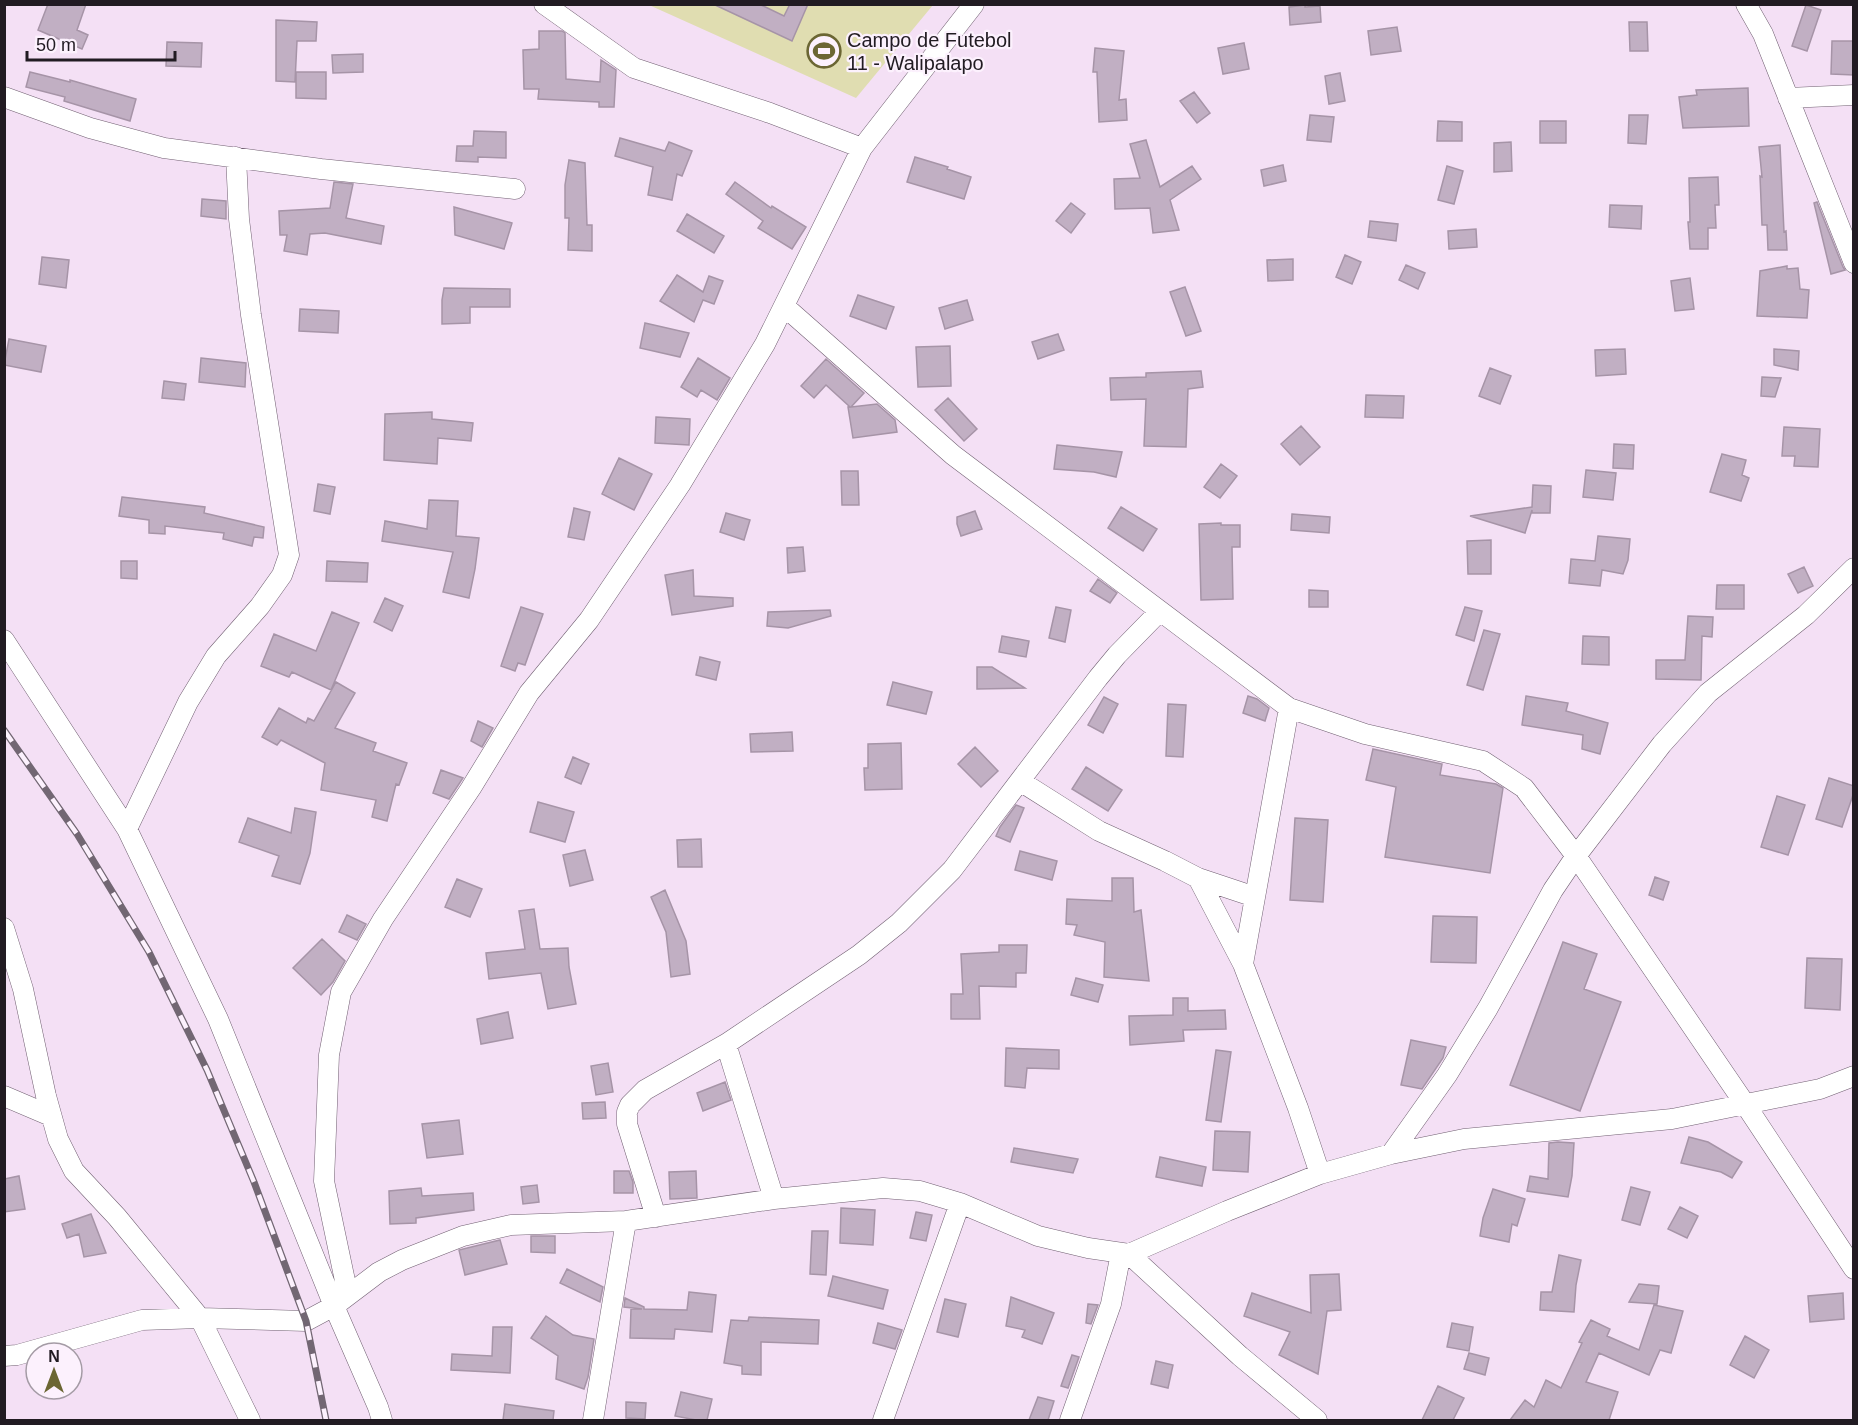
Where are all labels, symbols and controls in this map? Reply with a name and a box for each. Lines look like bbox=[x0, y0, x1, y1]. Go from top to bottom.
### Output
scale bar bbox=[27, 24, 176, 62]
place label: Campo de Futebol 11 - Walipalapo bbox=[847, 29, 1012, 74]
sports icon: Campo de Futebol 11 - Walipalapo bbox=[806, 33, 842, 69]
text: 50 m bbox=[36, 35, 76, 55]
north arrow bbox=[24, 1341, 84, 1401]
text: N bbox=[48, 1348, 60, 1365]

